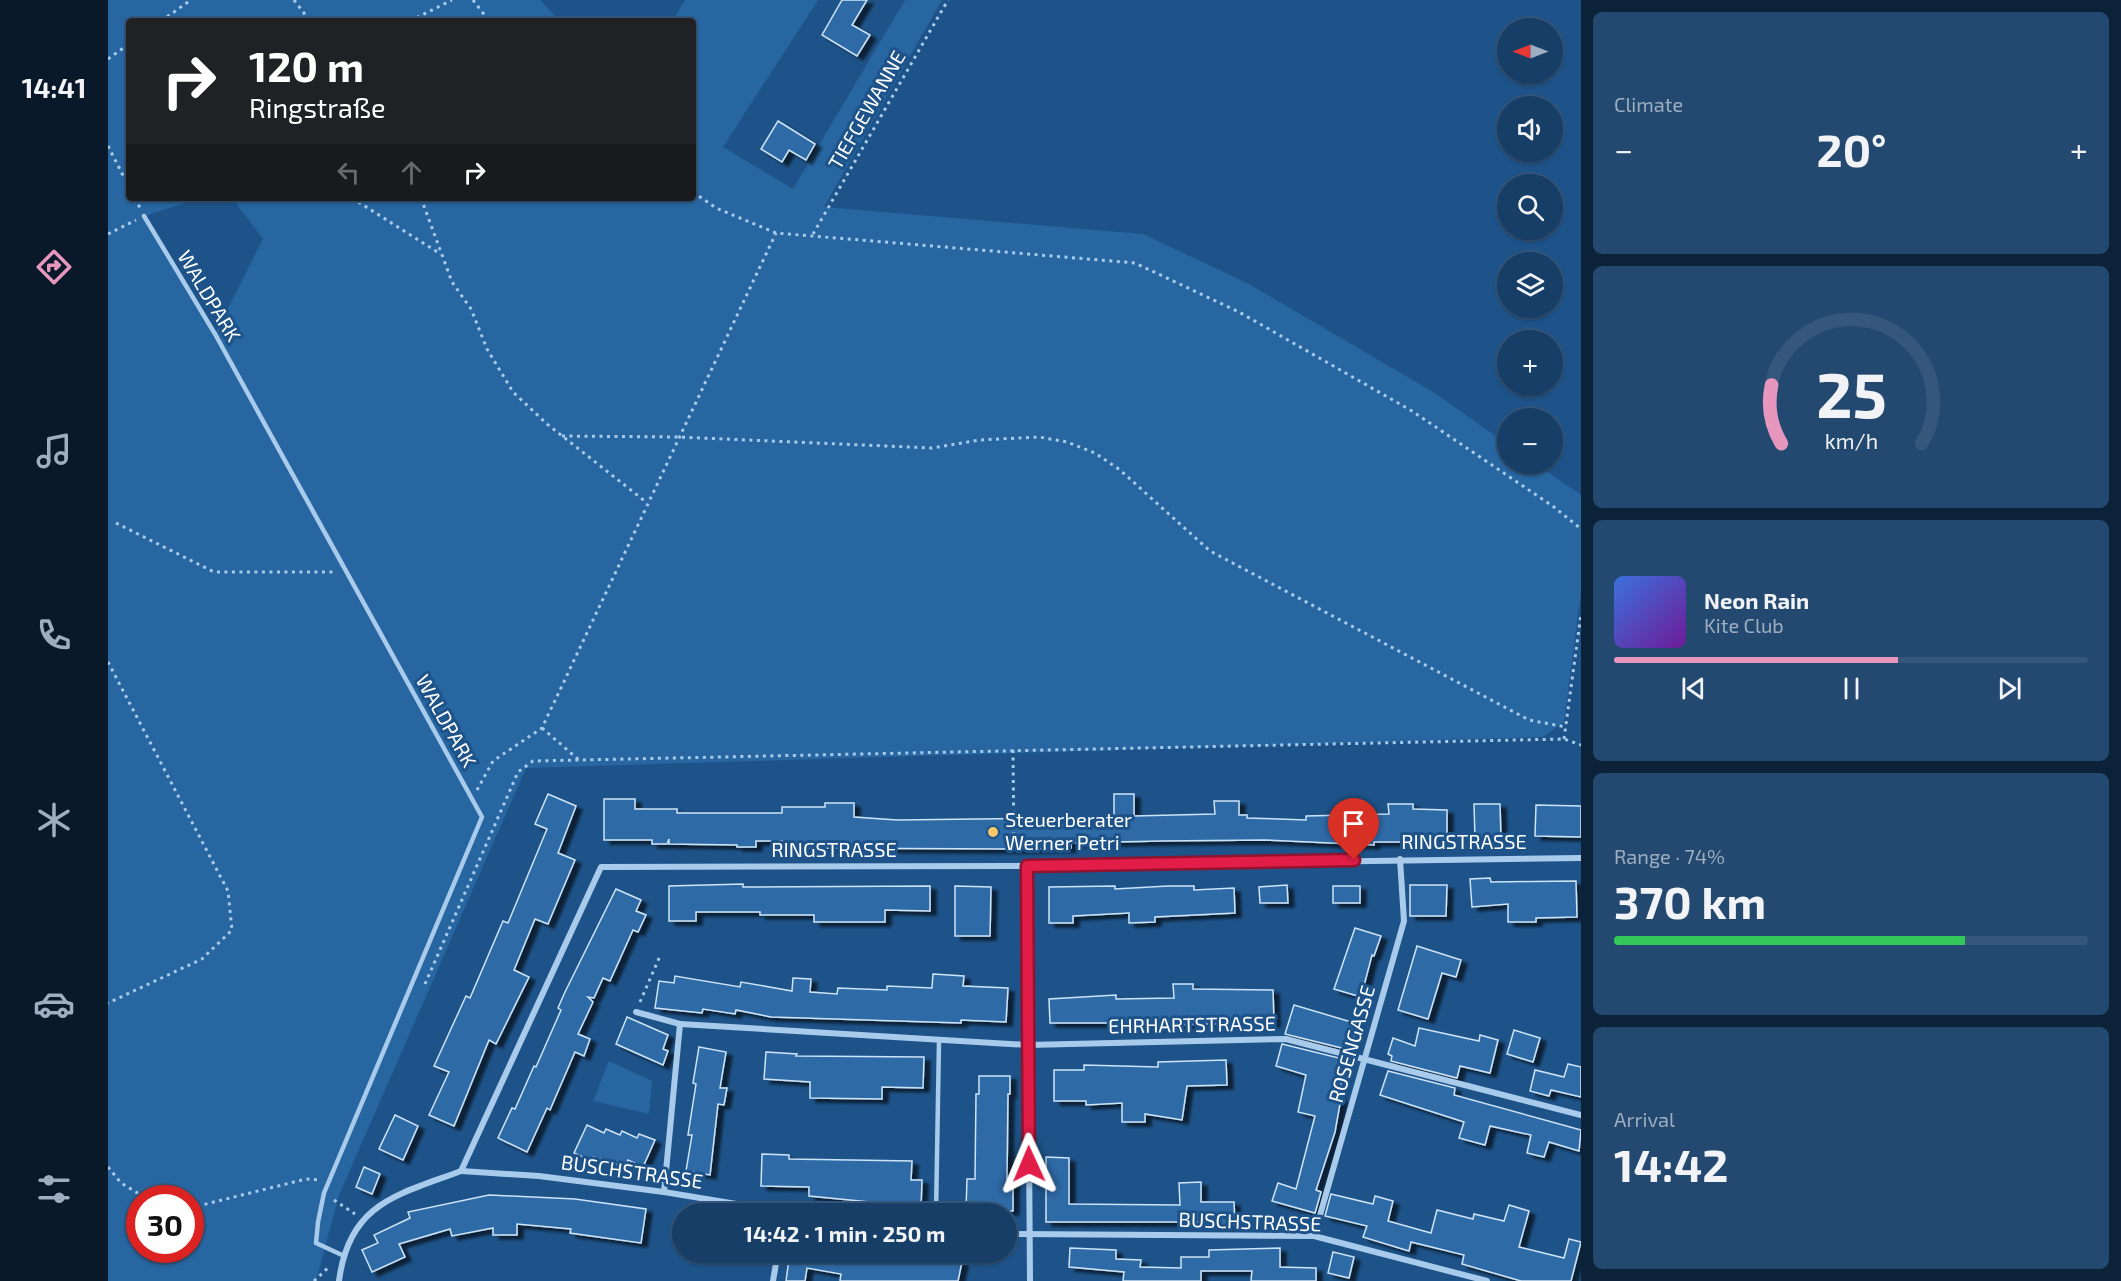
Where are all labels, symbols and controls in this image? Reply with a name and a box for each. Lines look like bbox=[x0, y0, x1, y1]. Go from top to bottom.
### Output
north arrow bbox=[1497, 18, 1563, 84]
map controls bbox=[1497, 18, 1563, 474]
text: 120 m bbox=[249, 40, 364, 90]
icon: right bbox=[150, 42, 228, 120]
street label: TIEFGEWANNE bbox=[823, 46, 910, 173]
text: 14:41 bbox=[22, 71, 86, 103]
text: Ringstraße bbox=[249, 91, 386, 123]
text: Climate bbox=[1614, 92, 1683, 116]
button: sound bbox=[1497, 96, 1563, 162]
text: 20° bbox=[1817, 122, 1887, 176]
text: − bbox=[1614, 129, 1633, 169]
text: + bbox=[2070, 129, 2088, 169]
icon: left bbox=[332, 156, 365, 189]
icon: ahead bbox=[395, 156, 428, 189]
icon: right bbox=[458, 156, 491, 189]
button: search bbox=[1497, 174, 1563, 240]
street label: WALDPARK bbox=[173, 245, 247, 346]
icon: directions bbox=[33, 246, 75, 288]
button: layers bbox=[1497, 252, 1563, 318]
button: + bbox=[1497, 330, 1563, 396]
text: 25 bbox=[1816, 356, 1886, 431]
button: − bbox=[1497, 408, 1563, 474]
text: km/h bbox=[1824, 428, 1878, 453]
icon: music bbox=[33, 430, 75, 472]
text: Neon Rain bbox=[1704, 587, 1809, 613]
text: Kite Club bbox=[1704, 613, 1784, 637]
icon: phone bbox=[33, 614, 75, 656]
street label: WALDPARK bbox=[412, 670, 482, 771]
icon: previous bbox=[1677, 672, 1710, 705]
icon: pause bbox=[1835, 672, 1868, 705]
icon: next bbox=[1993, 672, 2026, 705]
pin bbox=[1328, 798, 1379, 860]
icon: climate bbox=[33, 799, 75, 841]
place label: Steuerberater Werner Petri bbox=[1005, 807, 1132, 854]
icon: arrive bbox=[1337, 807, 1370, 840]
marker: Steuerberater Werner Petri bbox=[986, 825, 1000, 839]
street label: RINGSTRASSE bbox=[1401, 829, 1527, 853]
street label: RINGSTRASSE bbox=[771, 837, 897, 861]
text: Range · 74% bbox=[1614, 844, 1725, 868]
text: 370 km bbox=[1614, 874, 1766, 928]
street label: ROSENGASSE bbox=[1323, 982, 1379, 1105]
icon: car bbox=[33, 983, 75, 1025]
street label: EHRHARTSTRASSE bbox=[1108, 1011, 1276, 1037]
text: Arrival bbox=[1614, 1107, 1675, 1131]
position arrow bbox=[997, 1132, 1061, 1196]
text: 14:42 bbox=[1614, 1137, 1728, 1191]
street label: BUSCHSTRASSE bbox=[560, 1149, 705, 1193]
icon: filters bbox=[33, 1168, 75, 1210]
speed limit sign: 30 bbox=[126, 1185, 204, 1263]
street label: BUSCHSTRASSE bbox=[1178, 1207, 1322, 1235]
text: 14:42 · 1 min · 250 m bbox=[744, 1220, 945, 1246]

